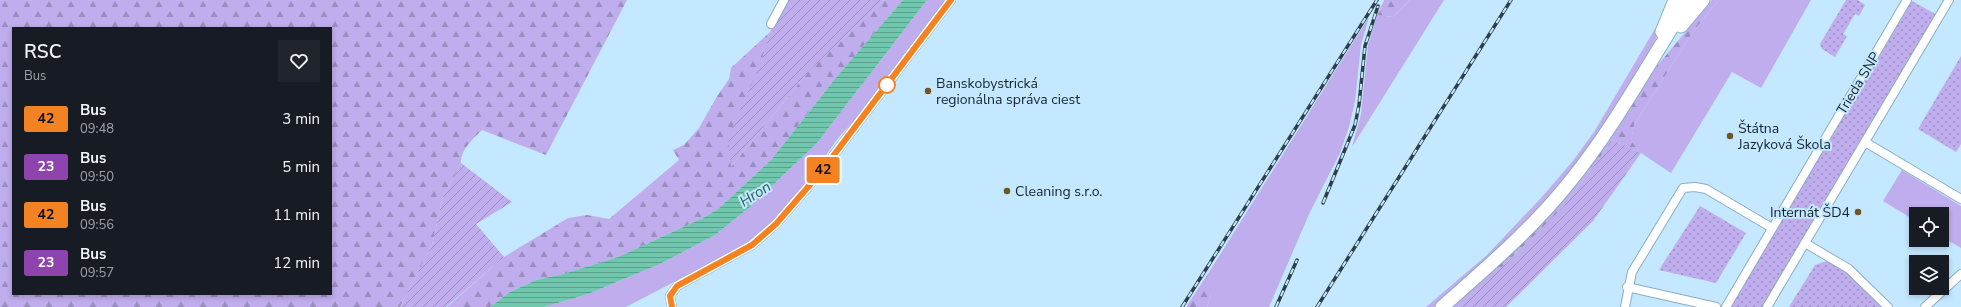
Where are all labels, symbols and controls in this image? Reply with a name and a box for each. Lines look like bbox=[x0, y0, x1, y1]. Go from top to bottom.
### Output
text: RSC bbox=[24, 39, 62, 65]
button: heart bbox=[278, 40, 320, 82]
street label: Trieda SNP bbox=[1832, 48, 1885, 118]
text: Bus bbox=[24, 67, 46, 85]
place label: Banskobystrická regionálna správa ciest bbox=[936, 74, 1080, 109]
unlabelled marker bbox=[878, 76, 896, 94]
marker: Banskobystrická regionálna správa ciest bbox=[923, 86, 933, 96]
text: Bus bbox=[80, 100, 106, 120]
text: 42 bbox=[38, 109, 54, 128]
text: 3 min bbox=[282, 109, 320, 129]
place label: Štátna Jazyková Škola bbox=[1737, 119, 1831, 154]
text: 09:48 bbox=[80, 120, 114, 138]
marker: Štátna Jazyková Škola bbox=[1725, 131, 1735, 141]
text: Bus bbox=[80, 148, 106, 168]
text: 23 bbox=[38, 157, 54, 176]
text: 5 min bbox=[282, 157, 320, 177]
line badge: 42 bbox=[805, 157, 841, 183]
text: 42 bbox=[815, 160, 831, 179]
text: 09:50 bbox=[80, 168, 114, 186]
water label: Hron bbox=[735, 176, 775, 212]
place label: Cleaning s.r.o. bbox=[1015, 182, 1102, 201]
marker: Cleaning s.r.o. bbox=[1002, 186, 1012, 196]
text: Bus bbox=[80, 196, 106, 216]
place label: Internát ŠD4 bbox=[1770, 203, 1850, 222]
text: 42 bbox=[38, 205, 54, 224]
text: 11 min bbox=[273, 205, 320, 225]
marker: Internát ŠD4 bbox=[1853, 207, 1863, 217]
map controls bbox=[1909, 207, 1949, 295]
button: locate bbox=[1909, 207, 1949, 247]
text: 09:56 bbox=[80, 216, 114, 234]
text: Bus bbox=[80, 244, 106, 264]
text: 23 bbox=[38, 253, 54, 272]
text: 12 min bbox=[273, 253, 320, 273]
button: layers bbox=[1909, 255, 1949, 295]
text: 09:57 bbox=[80, 264, 114, 282]

